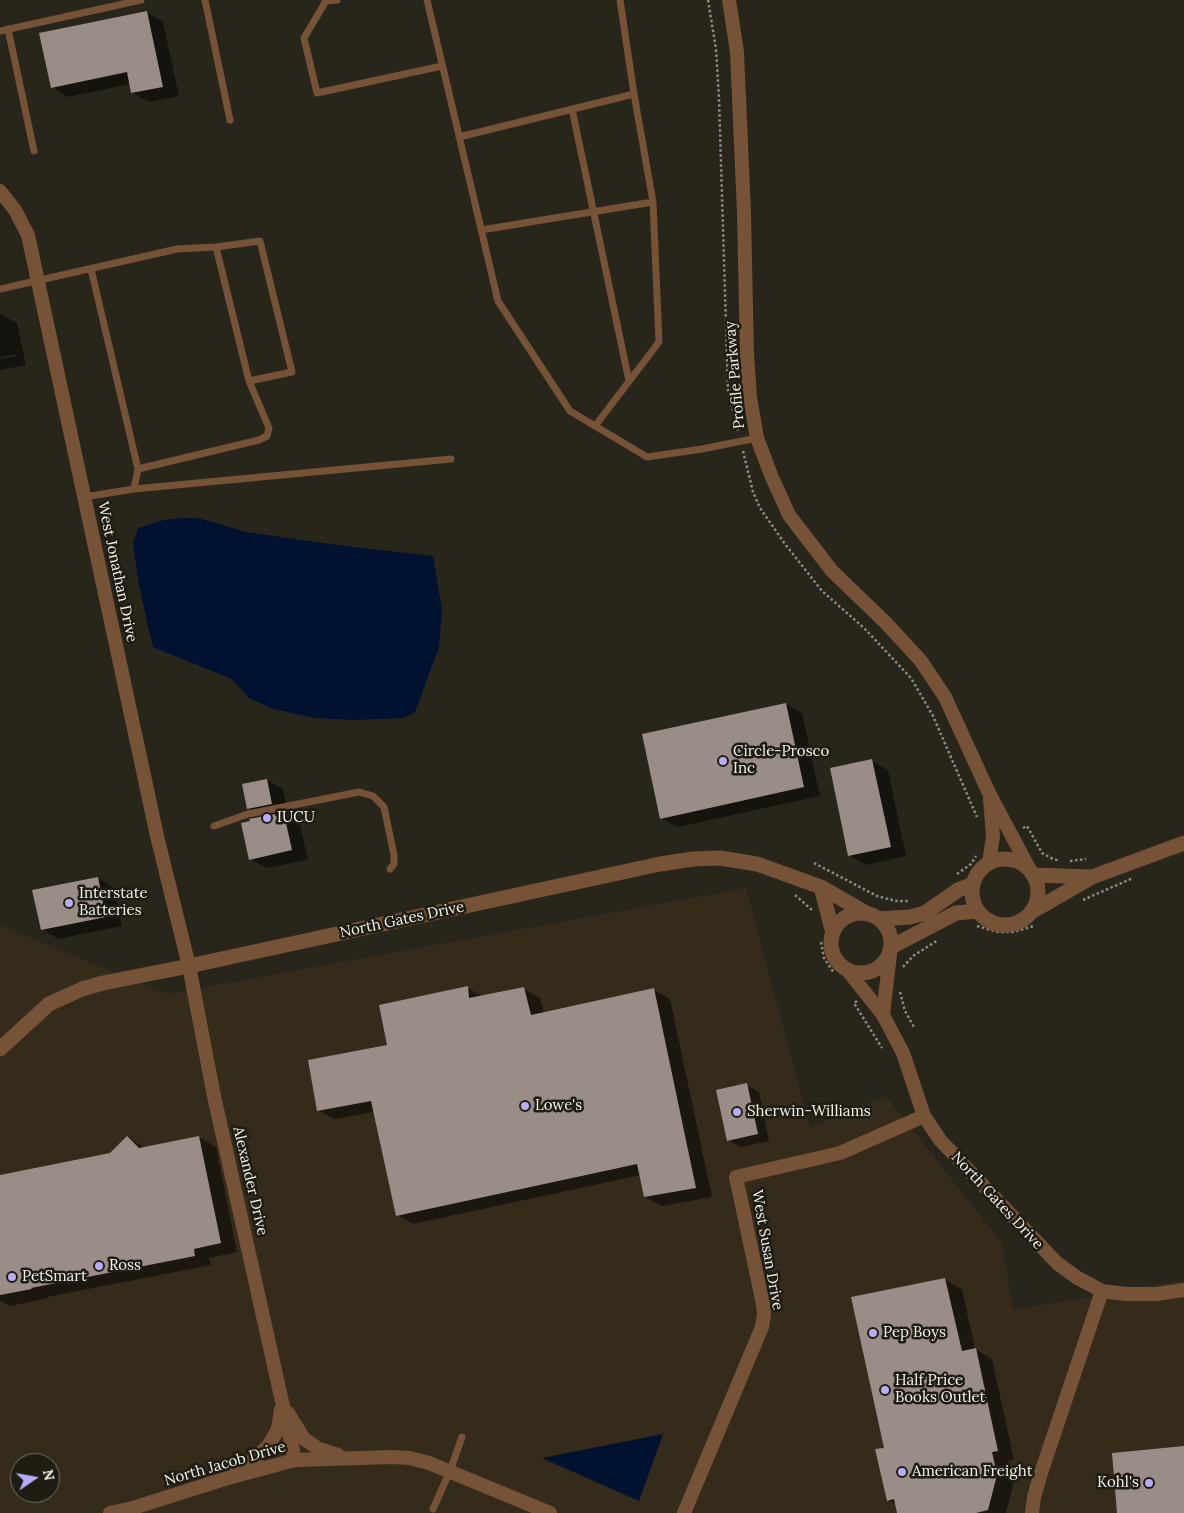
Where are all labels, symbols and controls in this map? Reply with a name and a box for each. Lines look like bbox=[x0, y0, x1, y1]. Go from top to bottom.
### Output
street label: Profile Parkway bbox=[721, 320, 749, 430]
street label: West Jonathan Drive bbox=[93, 500, 141, 644]
place label: Circle-Prosco Inc bbox=[733, 743, 829, 778]
marker: Circle-Prosco Inc bbox=[717, 755, 729, 767]
place label: IUCU bbox=[277, 809, 315, 827]
marker: IUCU bbox=[261, 812, 273, 824]
place label: Interstate Batteries bbox=[79, 885, 148, 920]
marker: Interstate Batteries bbox=[63, 897, 75, 909]
street label: North Gates Drive bbox=[338, 898, 466, 942]
place label: Lowe's bbox=[535, 1097, 582, 1115]
marker: Lowe's bbox=[519, 1100, 531, 1112]
place label: Sherwin-Williams bbox=[747, 1103, 871, 1121]
marker: Sherwin-Williams bbox=[731, 1106, 743, 1118]
street label: Alexander Drive bbox=[229, 1125, 271, 1237]
street label: North Gates Drive bbox=[947, 1149, 1047, 1253]
street label: West Susan Drive bbox=[748, 1188, 786, 1312]
place label: Ross bbox=[109, 1257, 141, 1275]
marker: Ross bbox=[93, 1260, 105, 1272]
place label: PetSmart bbox=[22, 1268, 87, 1286]
marker: PetSmart bbox=[6, 1271, 18, 1283]
place label: Pep Boys bbox=[883, 1324, 946, 1342]
marker: Pep Boys bbox=[867, 1327, 879, 1339]
place label: Half Price Books Outlet bbox=[895, 1372, 985, 1407]
marker: Half Price Books Outlet bbox=[879, 1384, 891, 1396]
street label: North Jacob Drive bbox=[162, 1438, 288, 1490]
north arrow bbox=[10, 1453, 60, 1503]
place label: American Freight bbox=[912, 1463, 1032, 1481]
marker: American Freight bbox=[896, 1466, 908, 1478]
text: N bbox=[39, 1468, 59, 1482]
place label: Kohl's bbox=[1097, 1474, 1139, 1492]
marker: Kohl's bbox=[1143, 1477, 1155, 1489]

